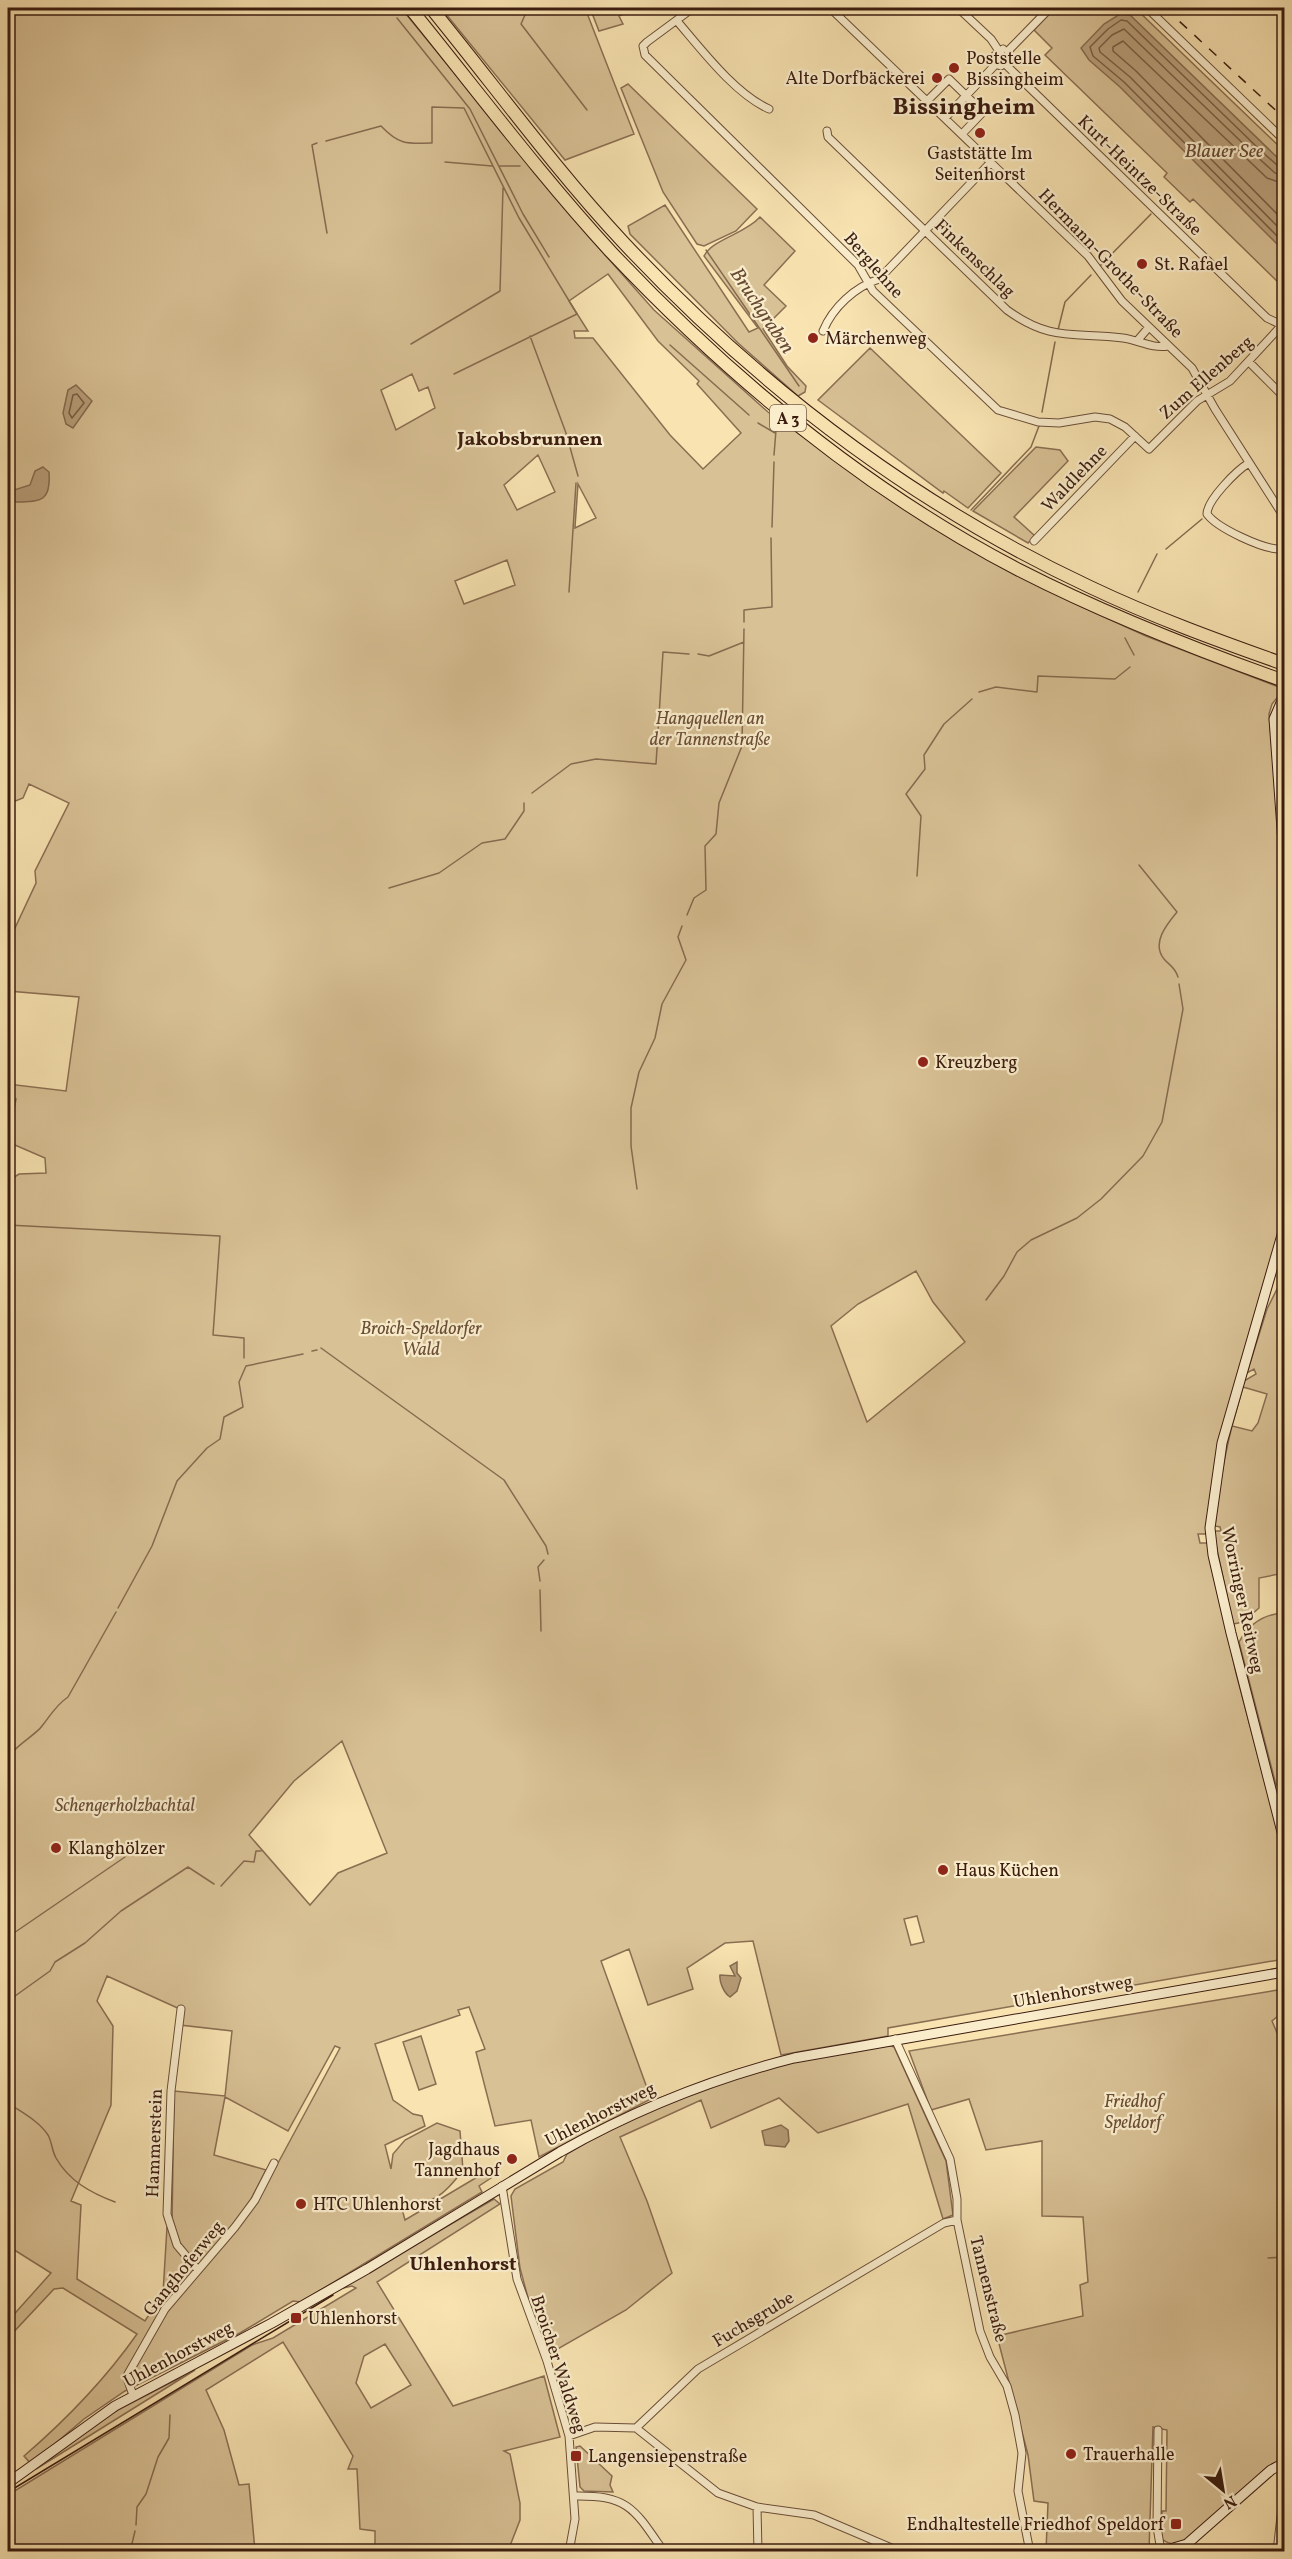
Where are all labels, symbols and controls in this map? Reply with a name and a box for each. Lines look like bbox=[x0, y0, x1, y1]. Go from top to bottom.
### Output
place label: Poststelle Bissingheim bbox=[966, 47, 1064, 93]
marker: Poststelle Bissingheim bbox=[947, 61, 961, 75]
place label: Alte Dorfbäckerei bbox=[785, 67, 925, 92]
marker: Alte Dorfbäckerei bbox=[930, 71, 944, 85]
district label: Bissingheim bbox=[892, 91, 1036, 125]
street label: Kurt-Heintze-Straße bbox=[1071, 110, 1207, 242]
marker: Gaststätte Im Seitenhorst bbox=[973, 126, 987, 140]
water label: Blauer See bbox=[1185, 138, 1264, 166]
place label: Gaststätte Im Seitenhorst bbox=[927, 142, 1033, 188]
street label: Hermann-Grothe-Straße bbox=[1032, 184, 1188, 344]
street label: Finkenschlag bbox=[928, 214, 1020, 304]
street label: Berglehne bbox=[837, 227, 909, 305]
place label: St. Rafael bbox=[1154, 253, 1228, 278]
marker: St. Rafael bbox=[1135, 257, 1149, 271]
water label: Bruchgraben bbox=[722, 262, 800, 360]
place label: Märchenweg bbox=[825, 327, 927, 352]
street label: Zum Ellenberg bbox=[1155, 330, 1259, 426]
marker: Märchenweg bbox=[806, 331, 820, 345]
road number: A 3 bbox=[770, 405, 806, 431]
district label: Jakobsbrunnen bbox=[456, 426, 603, 454]
street label: Waldlehne bbox=[1036, 440, 1114, 518]
park label: Hangquellen an der Tannenstraße bbox=[650, 707, 771, 753]
place label: Kreuzberg bbox=[935, 1051, 1018, 1076]
marker: Kreuzberg bbox=[916, 1055, 930, 1069]
park label: Broich-Speldorfer Wald bbox=[360, 1317, 482, 1363]
street label: Worringer Reitweg bbox=[1214, 1524, 1269, 1676]
park label: Schengerholzbachtal bbox=[55, 1794, 196, 1819]
place label: Klanghölzer bbox=[68, 1837, 166, 1862]
marker: Klanghölzer bbox=[49, 1841, 63, 1855]
place label: Haus Küchen bbox=[955, 1859, 1059, 1884]
marker: Haus Küchen bbox=[936, 1863, 950, 1877]
street label: Uhlenhorstweg bbox=[1012, 1970, 1135, 2015]
street label: Uhlenhorstweg bbox=[541, 2077, 660, 2154]
street label: Hammerstein bbox=[141, 2088, 170, 2198]
park label: Friedhof Speldorf bbox=[1104, 2090, 1166, 2136]
place label: Jagdhaus Tannenhof bbox=[414, 2138, 502, 2184]
marker: Jagdhaus Tannenhof bbox=[505, 2152, 519, 2166]
place label: HTC Uhlenhorst bbox=[313, 2193, 441, 2218]
marker: HTC Uhlenhorst bbox=[294, 2197, 308, 2211]
street label: Ganghoferweg bbox=[138, 2216, 230, 2322]
street label: Tannenstraße bbox=[962, 2233, 1013, 2345]
district label: Uhlenhorst bbox=[409, 2251, 517, 2279]
street label: Fuchsgrube bbox=[708, 2286, 799, 2354]
street label: Broicher Waldweg bbox=[523, 2292, 592, 2437]
place label: Uhlenhorst bbox=[308, 2307, 397, 2332]
marker: Uhlenhorst bbox=[289, 2311, 303, 2325]
street label: Uhlenhorstweg bbox=[119, 2316, 238, 2395]
place label: Trauerhalle bbox=[1083, 2443, 1175, 2468]
place label: Langensiepenstraße bbox=[588, 2445, 747, 2470]
marker: Trauerhalle bbox=[1064, 2447, 1078, 2461]
marker: Langensiepenstraße bbox=[569, 2449, 583, 2463]
north arrow bbox=[1193, 2460, 1253, 2520]
text: N bbox=[1219, 2489, 1240, 2514]
place label: Endhaltestelle Friedhof Speldorf bbox=[907, 2513, 1166, 2538]
marker: Endhaltestelle Friedhof Speldorf bbox=[1169, 2517, 1183, 2531]

